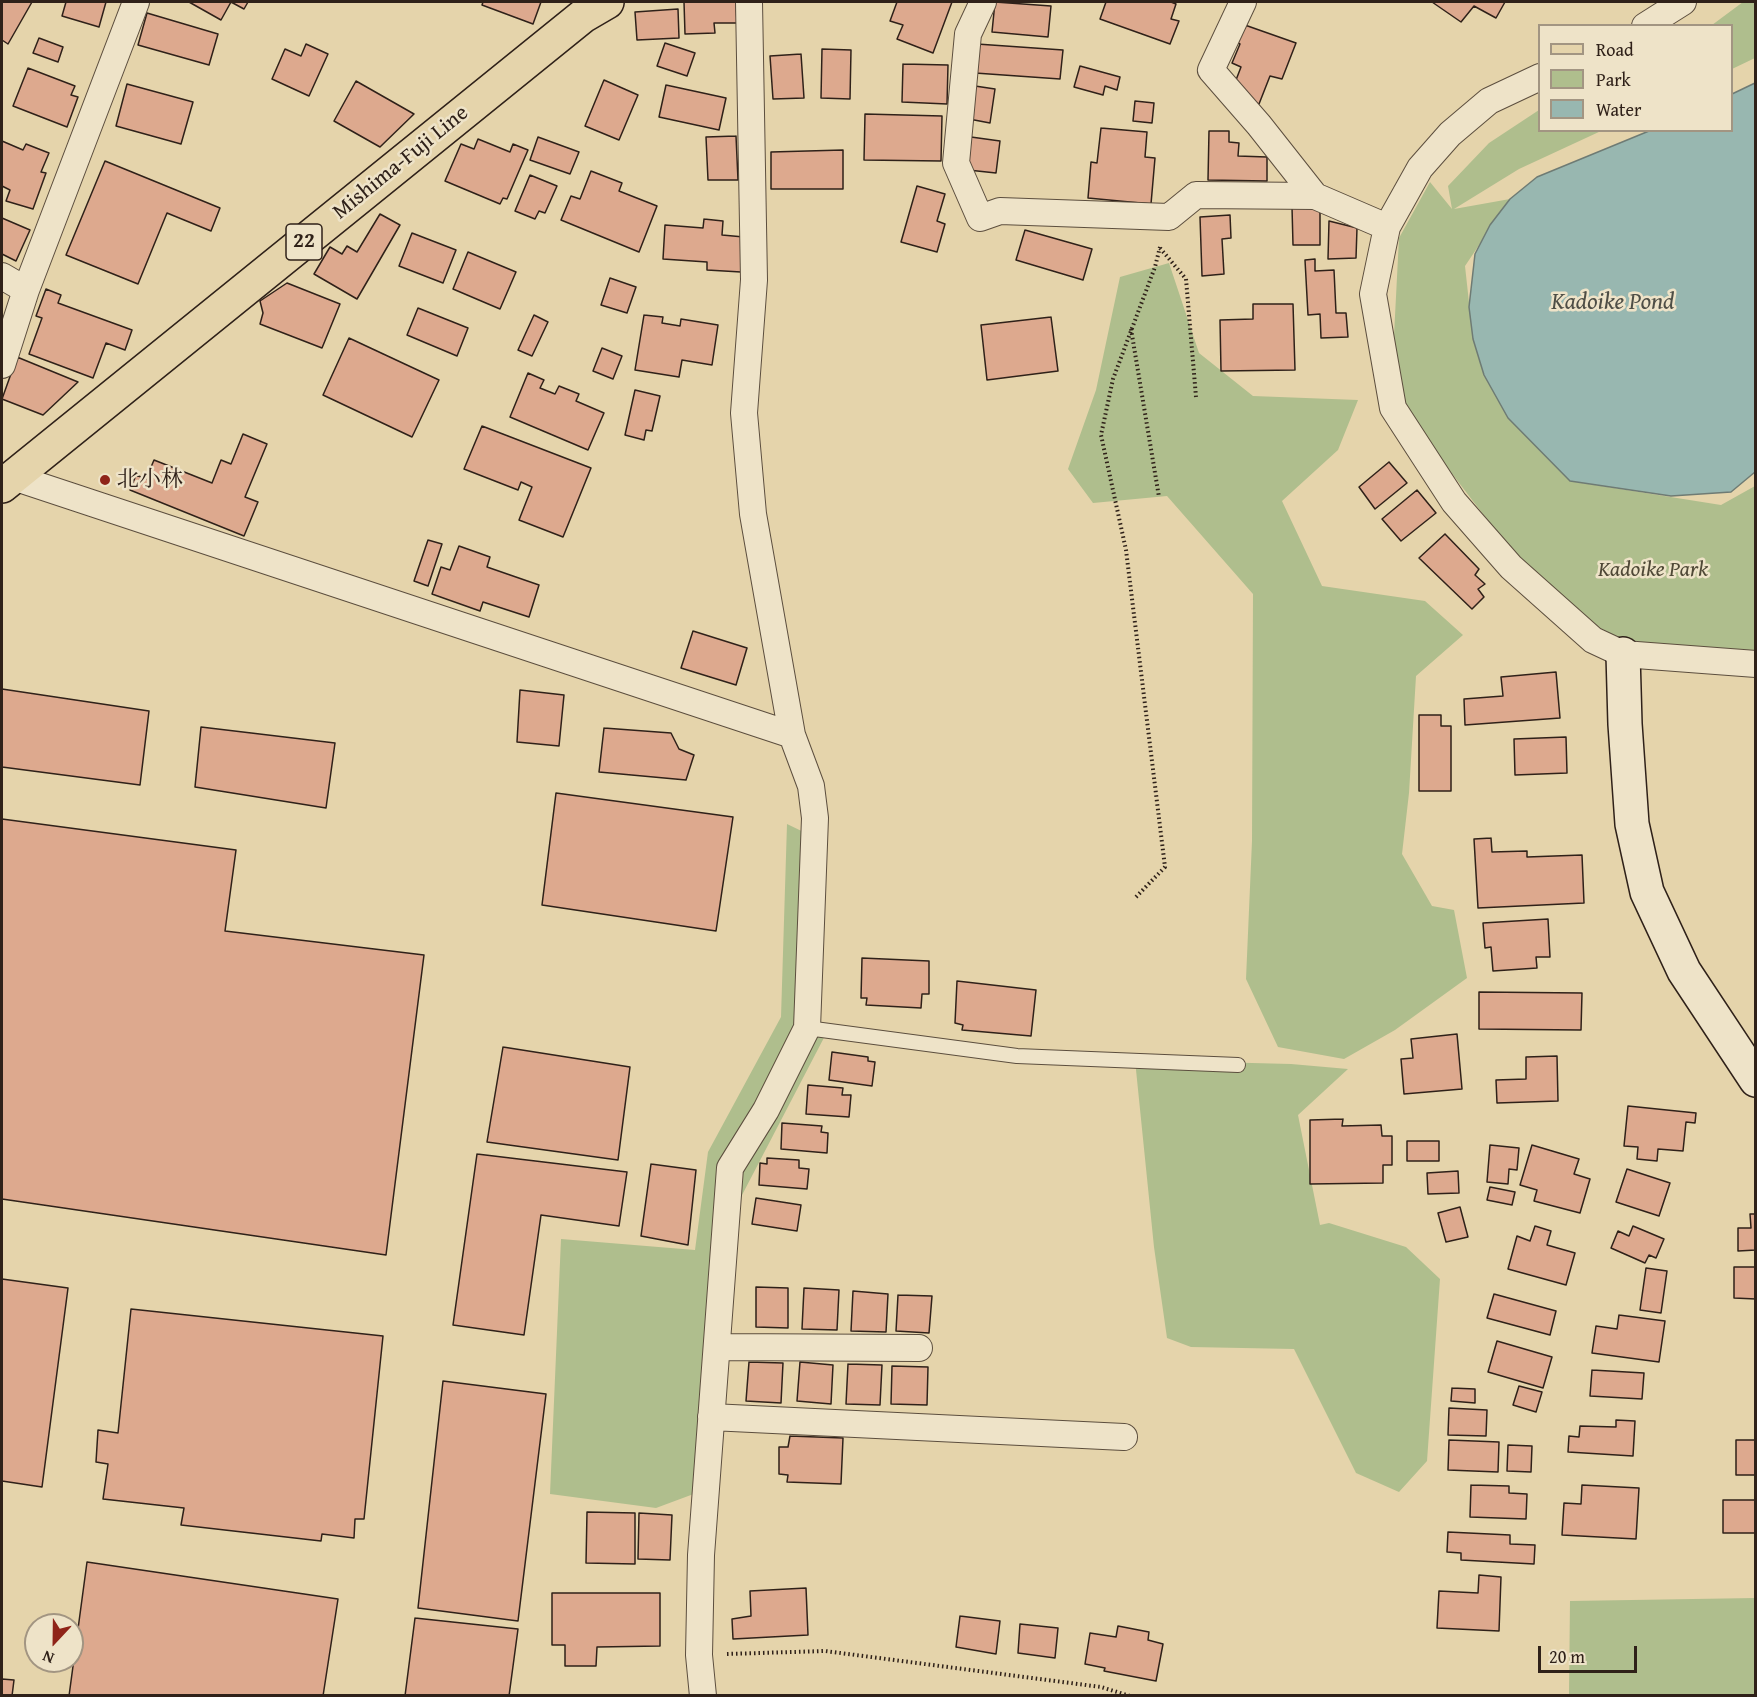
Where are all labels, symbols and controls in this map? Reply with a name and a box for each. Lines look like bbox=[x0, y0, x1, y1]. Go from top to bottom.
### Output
legend bbox=[1538, 24, 1733, 132]
text: Road bbox=[1596, 36, 1634, 63]
text: Park bbox=[1596, 66, 1631, 93]
text: Water bbox=[1596, 96, 1641, 123]
street label: Mishima-Fuji Line bbox=[328, 100, 474, 226]
road number: 22 bbox=[286, 224, 322, 260]
water label: Kadoike Pond bbox=[1551, 289, 1675, 317]
place label: 北小林 bbox=[117, 467, 183, 493]
marker: 北小林 bbox=[98, 473, 112, 487]
park label: Kadoike Park bbox=[1598, 557, 1708, 583]
north arrow bbox=[24, 1613, 84, 1673]
scale bar bbox=[1541, 1634, 1640, 1672]
text: 20 m bbox=[1549, 1643, 1585, 1670]
text: N bbox=[39, 1645, 57, 1671]

